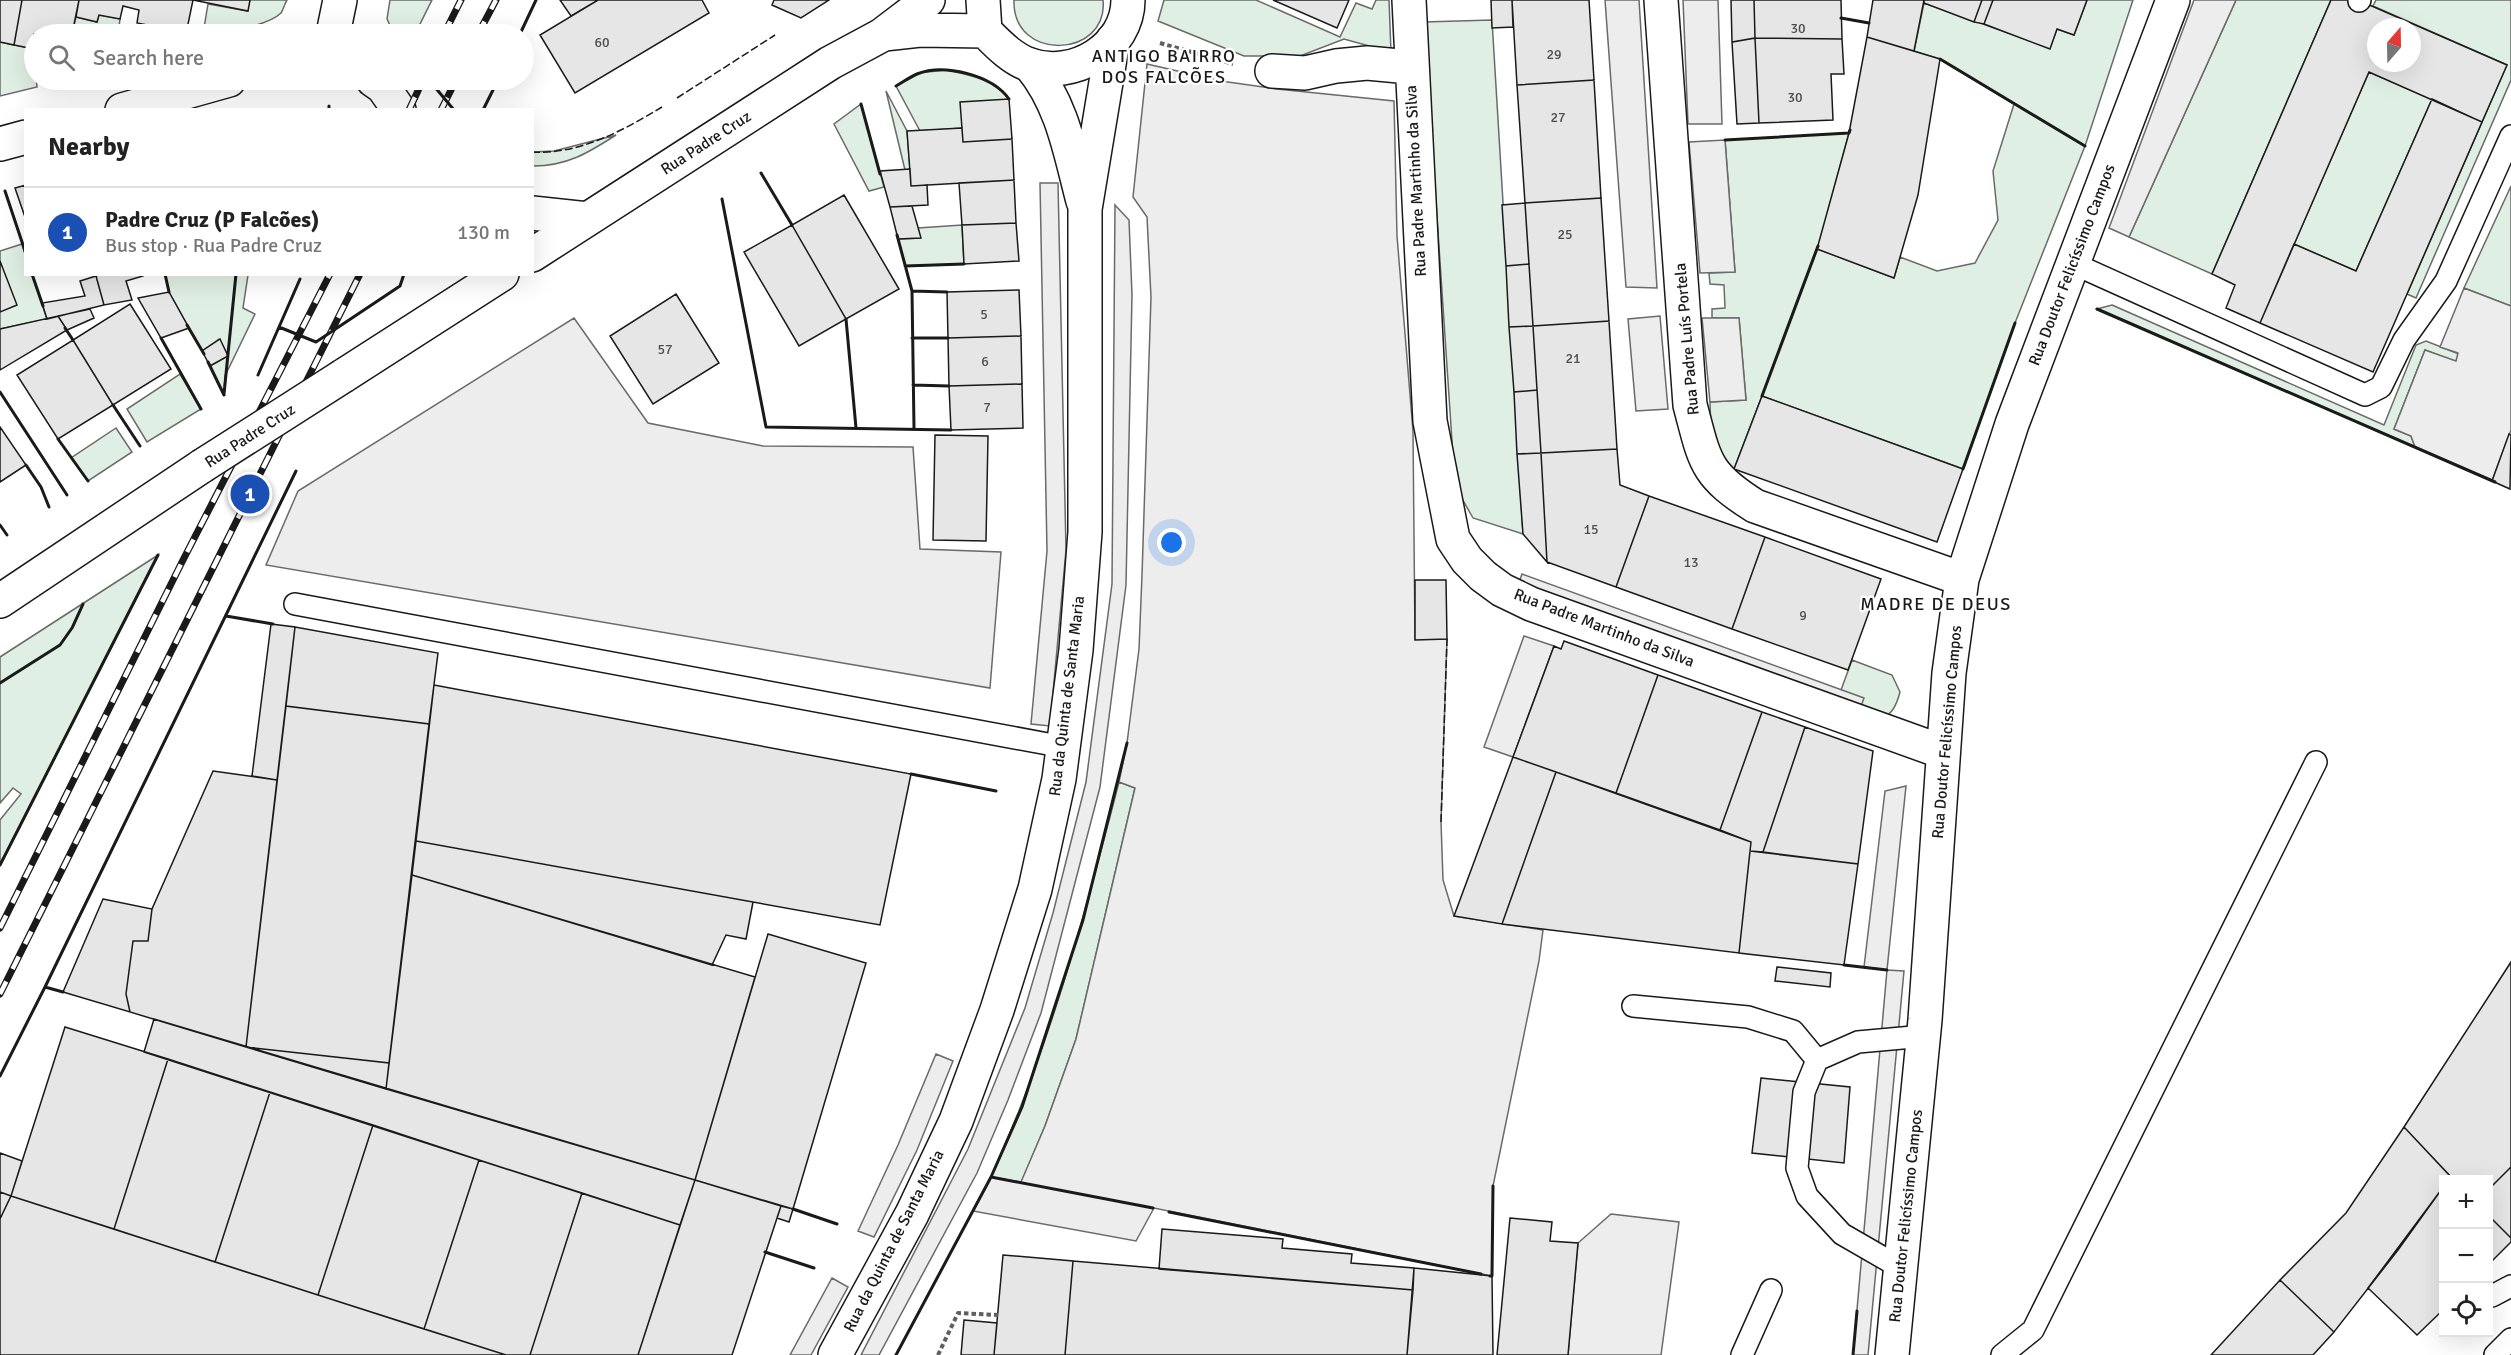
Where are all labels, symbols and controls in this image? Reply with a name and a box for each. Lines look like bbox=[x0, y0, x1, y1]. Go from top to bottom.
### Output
north arrow bbox=[2367, 18, 2421, 72]
house number: 30 bbox=[1790, 20, 1806, 37]
search box bbox=[24, 24, 534, 90]
house number: 60 bbox=[594, 34, 610, 51]
icon: search bbox=[45, 41, 78, 74]
text: Search here bbox=[93, 44, 204, 71]
district label: ANTIGO BAIRRO DOS FALCÕES bbox=[1092, 45, 1236, 88]
house number: 29 bbox=[1546, 46, 1562, 63]
street label: Rua Padre Martinho da Silva bbox=[1401, 85, 1431, 277]
house number: 30 bbox=[1787, 89, 1803, 106]
street label: Rua Padre Cruz bbox=[657, 106, 755, 180]
house number: 27 bbox=[1550, 109, 1566, 126]
text: Nearby bbox=[48, 131, 129, 163]
street label: Rua Doutor Felicíssimo Campos bbox=[2024, 161, 2120, 369]
text: Padre Cruz (P Falcões) bbox=[105, 206, 319, 233]
text: 1 bbox=[62, 220, 73, 245]
text: 130 m bbox=[457, 220, 510, 245]
house number: 25 bbox=[1557, 226, 1573, 243]
text: Bus stop · Rua Padre Cruz bbox=[105, 233, 322, 258]
street label: Rua Padre Luís Portela bbox=[1670, 262, 1704, 416]
house number: 5 bbox=[980, 306, 988, 323]
house number: 57 bbox=[657, 341, 673, 358]
house number: 21 bbox=[1565, 350, 1581, 367]
house number: 6 bbox=[981, 353, 989, 370]
street label: Rua Padre Cruz bbox=[201, 399, 299, 473]
house number: 7 bbox=[983, 399, 991, 416]
pin: 1 bbox=[230, 472, 270, 516]
house number: 15 bbox=[1583, 521, 1599, 538]
your location bbox=[1157, 528, 1186, 557]
house number: 13 bbox=[1683, 554, 1699, 571]
street label: Rua Padre Martinho da Silva bbox=[1511, 584, 1697, 672]
district label: MADRE DE DEUS bbox=[1860, 593, 2012, 615]
street label: Rua da Quinta de Santa Maria bbox=[1045, 595, 1089, 797]
house number: 9 bbox=[1799, 607, 1807, 624]
street label: Rua Doutor Felicíssimo Campos bbox=[1928, 624, 1966, 840]
street label: Rua Doutor Felicíssimo Campos bbox=[1885, 1108, 1927, 1324]
street label: Rua da Quinta de Santa Maria bbox=[839, 1147, 949, 1335]
map controls bbox=[2439, 1175, 2493, 1337]
button: + bbox=[2439, 1175, 2493, 1229]
button: − bbox=[2439, 1229, 2493, 1283]
button: locate bbox=[2439, 1283, 2493, 1337]

